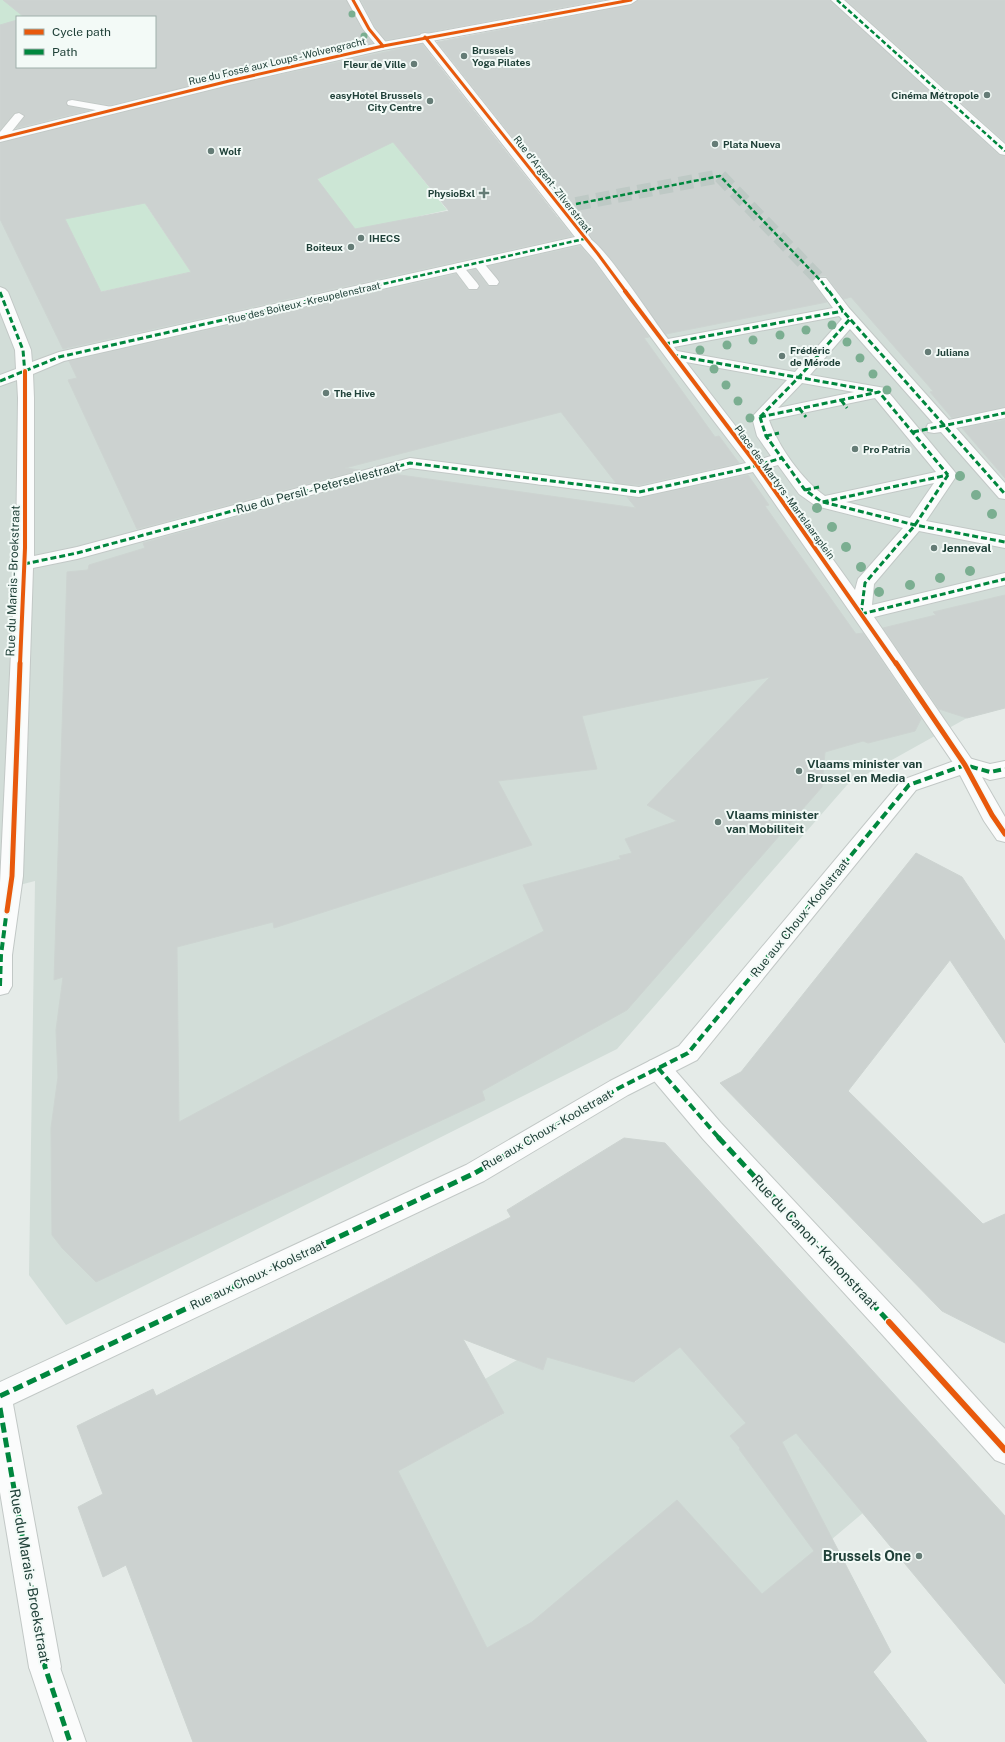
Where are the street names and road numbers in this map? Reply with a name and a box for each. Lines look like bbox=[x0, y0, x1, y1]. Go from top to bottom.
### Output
street label: Rue du Fossé aux Loups - Wolvengracht bbox=[187, 35, 367, 87]
street label: Rue d'Argent - Zilverstraat bbox=[511, 133, 595, 235]
street label: Rue des Boiteux - Kreupelenstraat bbox=[227, 279, 382, 325]
street label: Place des Martyrs - Martelaarsplein bbox=[732, 423, 838, 561]
street label: Rue du Persil - Peterseliestraat bbox=[234, 459, 402, 517]
street label: Rue du Marais - Broekstraat bbox=[3, 505, 23, 657]
street label: Rue aux Choux - Koolstraat bbox=[748, 856, 852, 980]
street label: Rue aux Choux - Koolstraat bbox=[479, 1087, 615, 1173]
street label: Rue du Canon - Kanonstraat bbox=[749, 1172, 881, 1312]
street label: Rue aux Choux - Koolstraat bbox=[188, 1237, 328, 1313]
street label: Rue du Marais - Broekstraat bbox=[7, 1488, 53, 1664]

